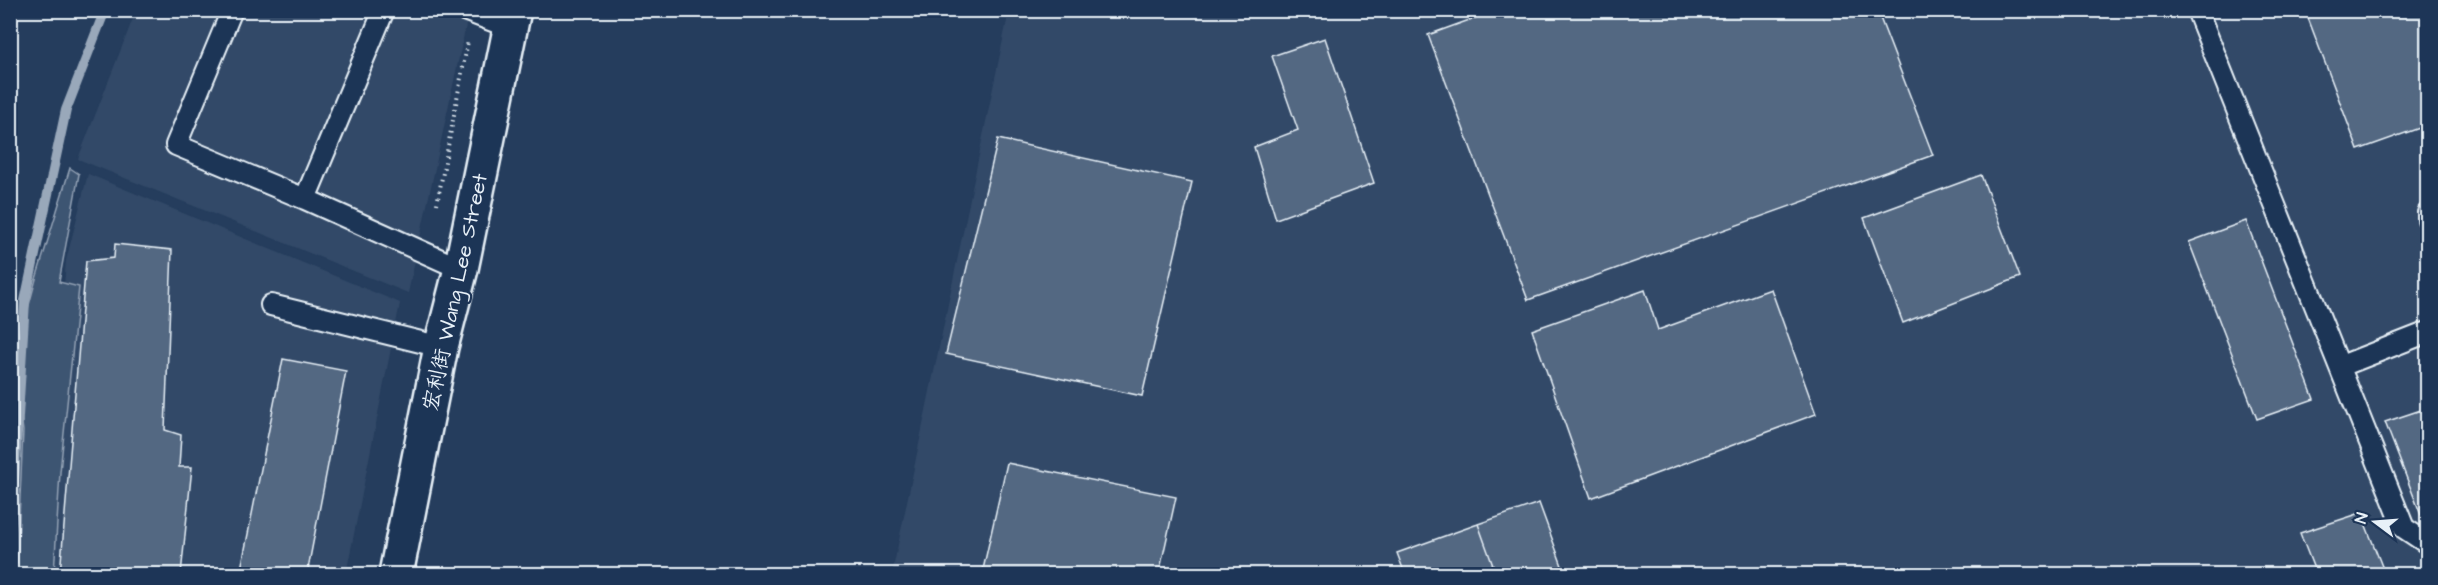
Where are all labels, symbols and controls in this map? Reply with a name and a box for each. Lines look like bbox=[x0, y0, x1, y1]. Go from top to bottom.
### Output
street label: 宏利街 Wang Lee Street bbox=[416, 170, 497, 414]
north arrow bbox=[2345, 492, 2405, 552]
text: N bbox=[2350, 510, 2373, 526]

